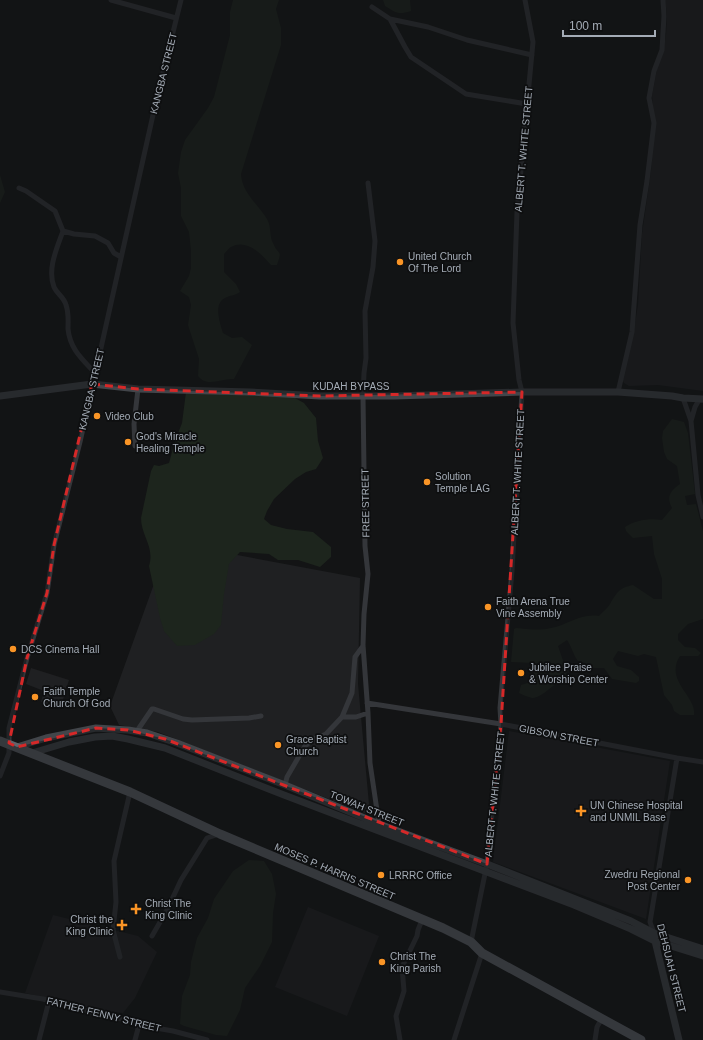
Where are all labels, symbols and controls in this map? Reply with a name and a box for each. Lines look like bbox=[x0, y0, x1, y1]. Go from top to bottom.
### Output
scale bar bbox=[563, 12, 655, 38]
text: 100 m bbox=[569, 19, 602, 33]
street label: KANGBA STREET bbox=[148, 31, 179, 115]
street label: ALBERT T. WHITE STREET bbox=[513, 86, 534, 212]
place label: United Church Of The Lord bbox=[408, 251, 472, 274]
marker: United Church Of The Lord bbox=[395, 257, 405, 267]
street label: KANGBA STREET bbox=[77, 347, 106, 431]
street label: KUDAH BYPASS bbox=[312, 381, 390, 392]
street label: ALBERT T. WHITE STREET bbox=[509, 409, 526, 535]
marker: Video Club bbox=[92, 411, 102, 421]
place label: Video Club bbox=[105, 411, 154, 422]
place label: God's Miracle Healing Temple bbox=[136, 431, 205, 454]
marker: God's Miracle Healing Temple bbox=[123, 437, 133, 447]
street label: FREE STREET bbox=[359, 468, 372, 538]
place label: Solution Temple LAG bbox=[435, 471, 490, 494]
marker: Solution Temple LAG bbox=[422, 477, 432, 487]
place label: Faith Arena True Vine Assembly bbox=[496, 596, 570, 619]
marker: Faith Arena True Vine Assembly bbox=[483, 602, 493, 612]
marker: DCS Cinema Hall bbox=[8, 644, 18, 654]
place label: DCS Cinema Hall bbox=[21, 644, 99, 655]
place label: Jubilee Praise & Worship Center bbox=[529, 662, 608, 685]
marker: Jubilee Praise & Worship Center bbox=[516, 668, 526, 678]
place label: Faith Temple Church Of God bbox=[43, 686, 110, 709]
marker: Faith Temple Church Of God bbox=[30, 692, 40, 702]
street label: GIBSON STREET bbox=[518, 722, 600, 749]
street label: ALBERT T. WHITE STREET bbox=[482, 731, 507, 857]
place label: Grace Baptist Church bbox=[286, 734, 347, 757]
marker: Grace Baptist Church bbox=[273, 740, 283, 750]
street label: TOWAH STREET bbox=[328, 789, 405, 828]
place label: UN Chinese Hospital and UNMIL Base bbox=[590, 800, 683, 823]
marker: UN Chinese Hospital and UNMIL Base bbox=[575, 805, 587, 817]
street label: MOSES P. HARRIS STREET bbox=[273, 841, 397, 902]
place label: Zwedru Regional Post Center bbox=[604, 869, 681, 892]
marker: LRRRC Office bbox=[376, 870, 386, 880]
place label: LRRRC Office bbox=[389, 870, 453, 881]
marker: Zwedru Regional Post Center bbox=[683, 875, 693, 885]
place label: Christ The King Clinic bbox=[145, 898, 192, 921]
marker: Christ The King Clinic bbox=[130, 903, 142, 915]
place label: Christ the King Clinic bbox=[66, 914, 113, 937]
marker: Christ the King Clinic bbox=[116, 919, 128, 931]
street label: DEHSUAH STREET bbox=[655, 923, 688, 1014]
place label: Christ The King Parish bbox=[390, 951, 441, 974]
marker: Christ The King Parish bbox=[377, 957, 387, 967]
street label: FATHER FENNY STREET bbox=[46, 995, 162, 1034]

